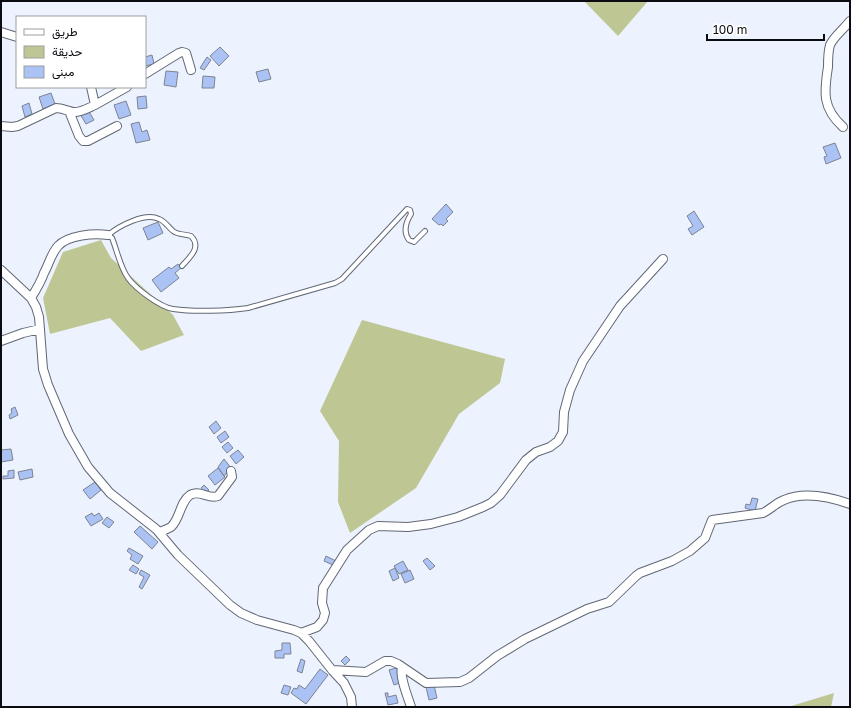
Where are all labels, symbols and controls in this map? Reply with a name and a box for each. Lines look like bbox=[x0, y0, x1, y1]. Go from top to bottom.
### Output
legend bbox=[16, 16, 146, 88]
scale bar bbox=[707, 16, 824, 42]
text: 100 m bbox=[713, 22, 747, 37]
text: طريق bbox=[52, 24, 78, 40]
text: حديقة bbox=[52, 44, 82, 59]
text: مبنى bbox=[52, 64, 74, 80]

